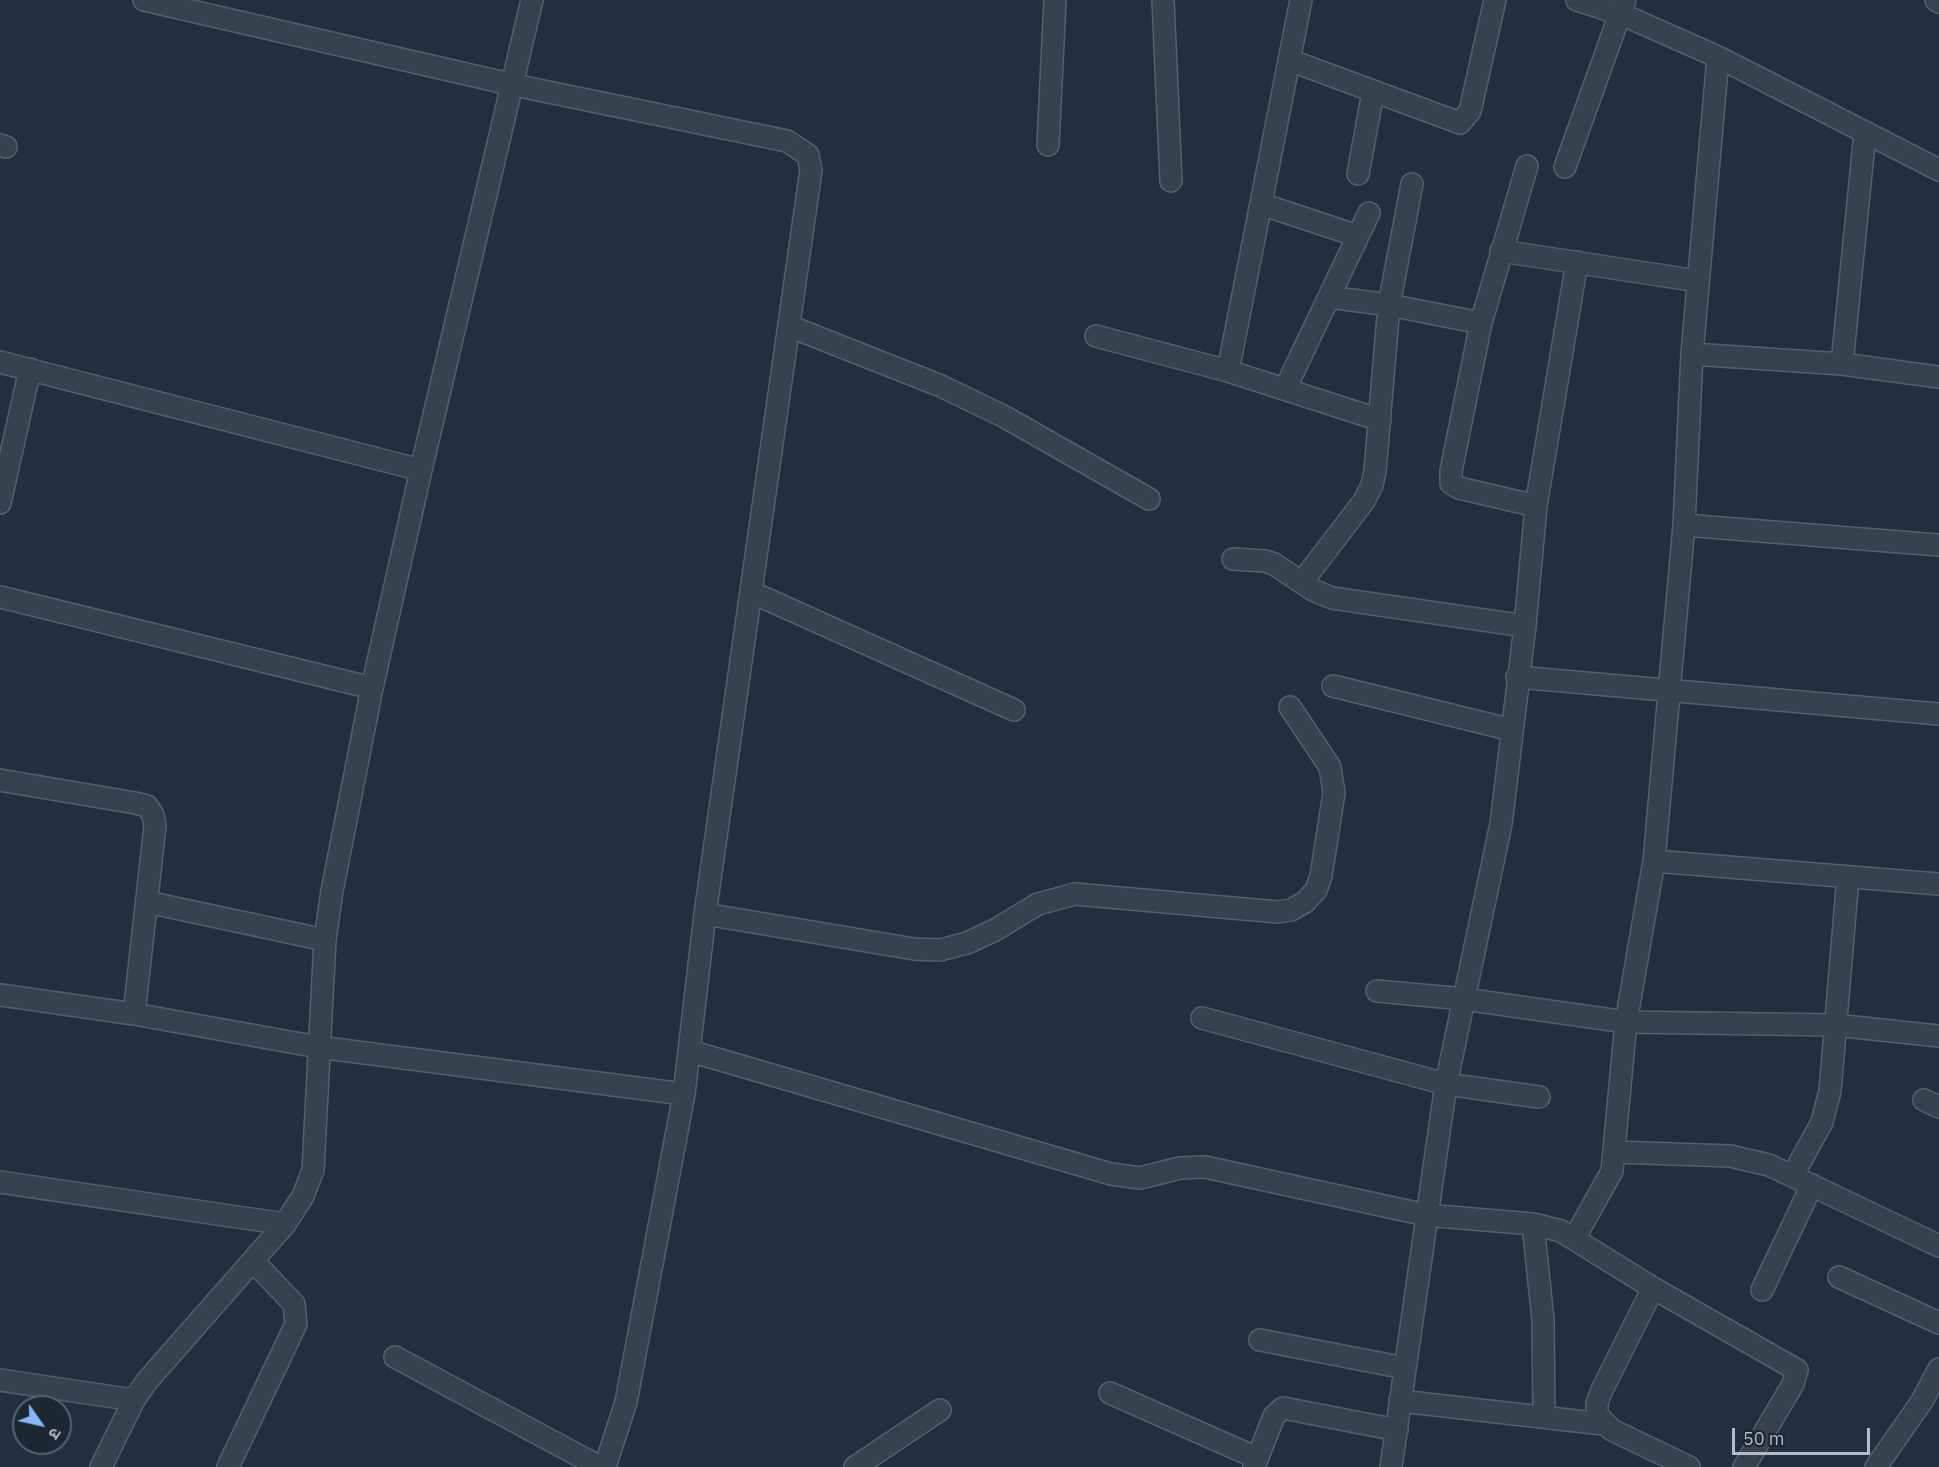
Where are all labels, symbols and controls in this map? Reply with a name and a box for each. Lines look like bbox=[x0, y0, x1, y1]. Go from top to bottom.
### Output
north arrow bbox=[12, 1395, 72, 1455]
scale bar bbox=[1735, 1416, 1873, 1454]
text: उ bbox=[44, 1424, 66, 1443]
text: 50 m bbox=[1743, 1427, 1785, 1450]

